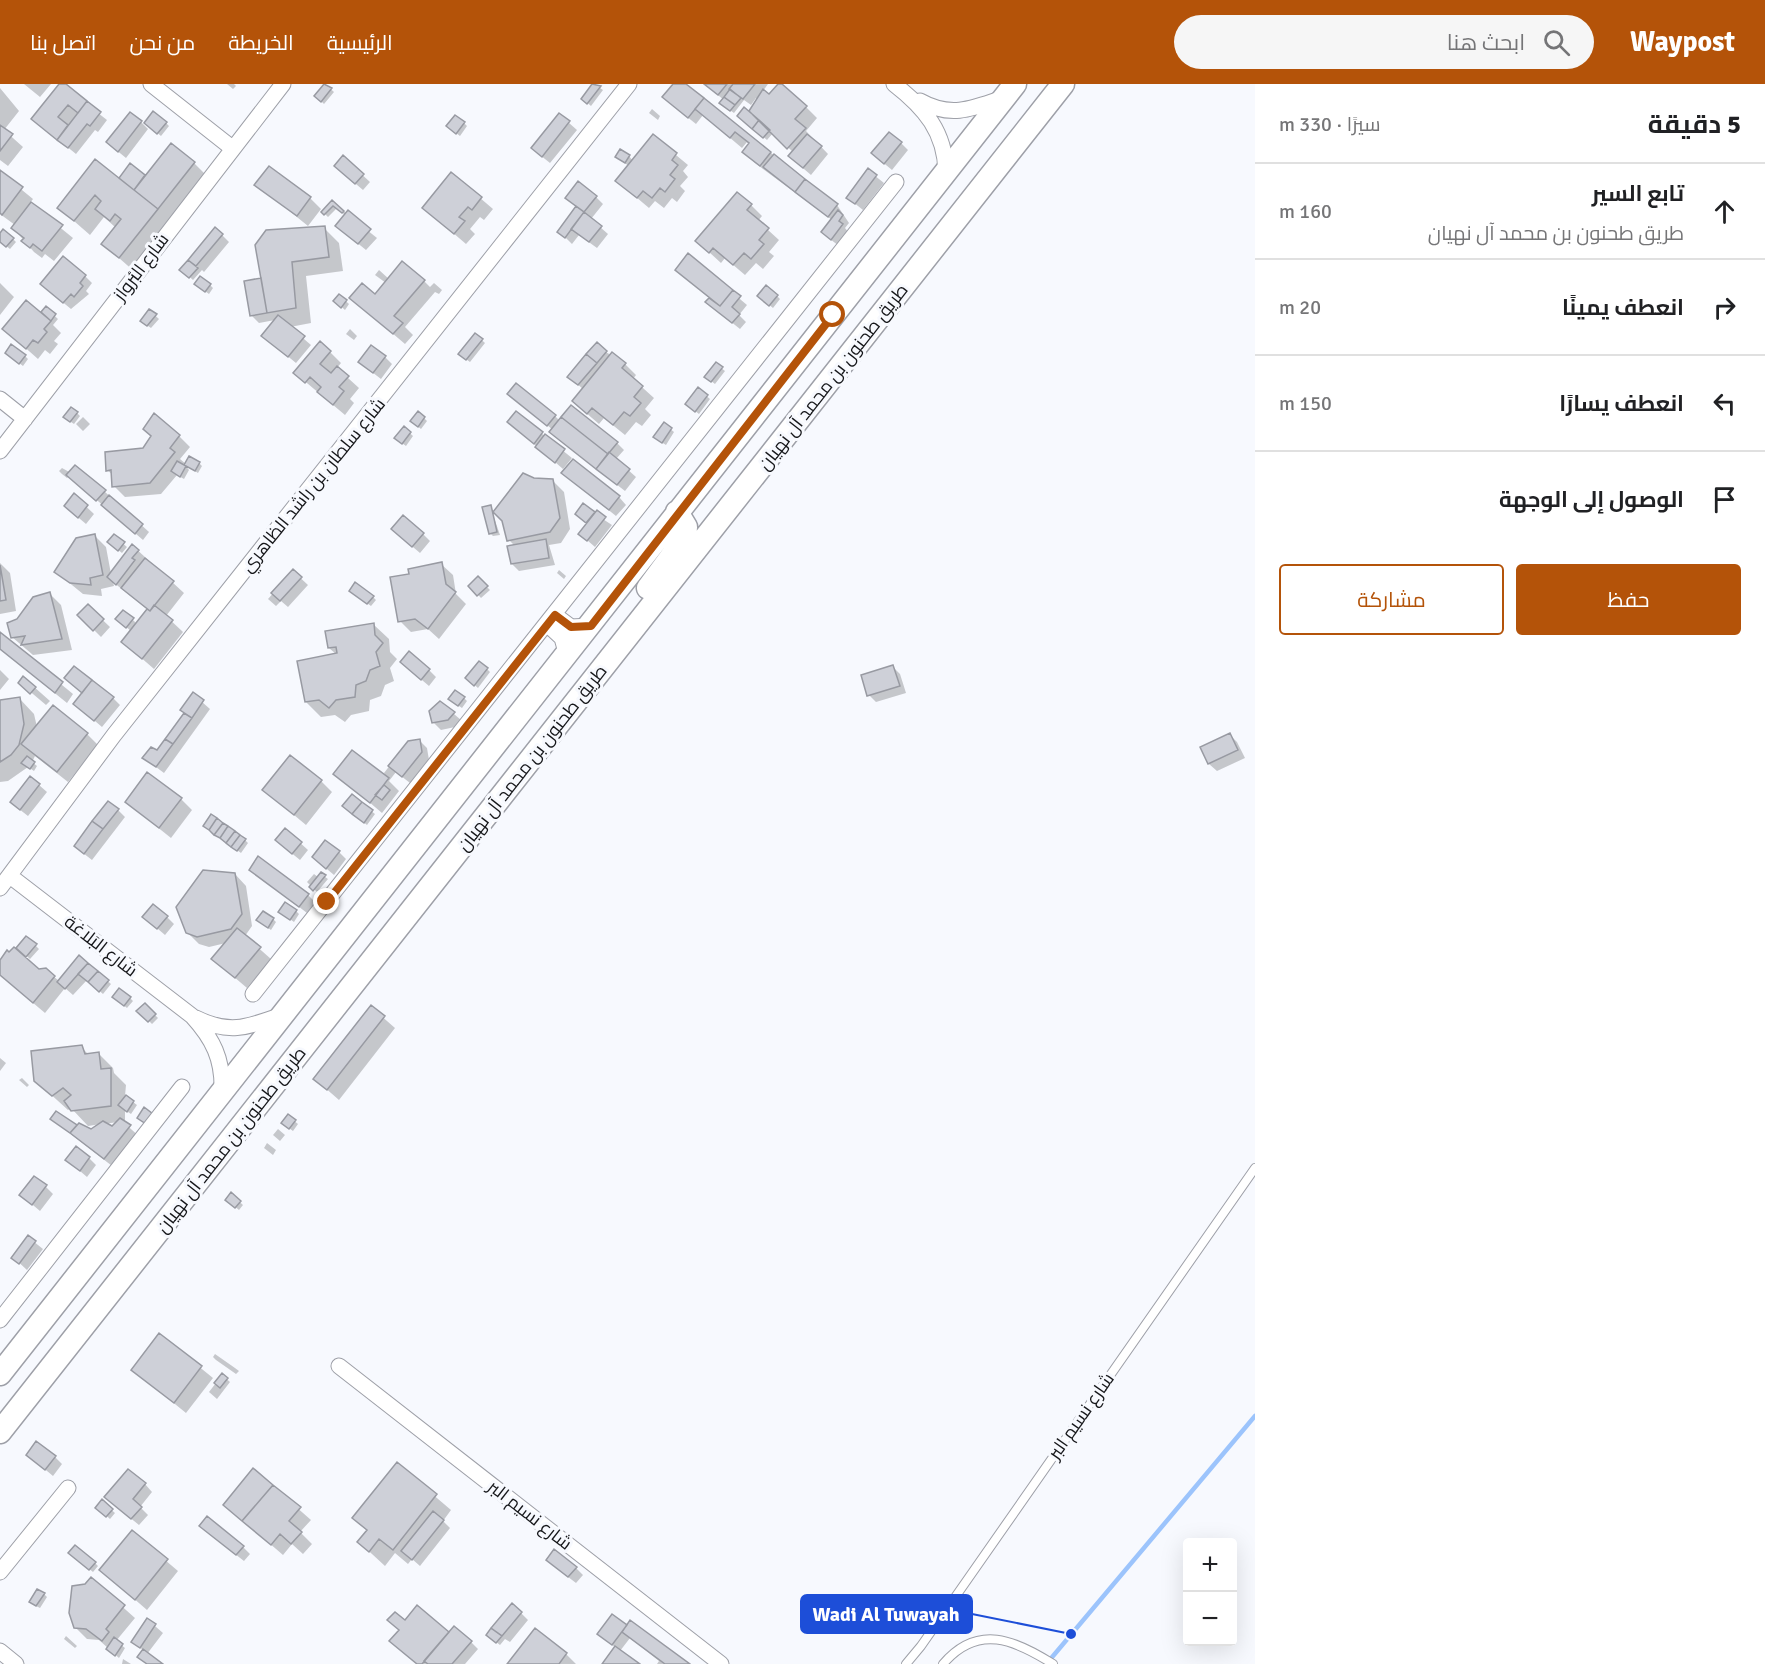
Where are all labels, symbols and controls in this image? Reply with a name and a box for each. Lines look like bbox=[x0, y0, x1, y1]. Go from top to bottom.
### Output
search box bbox=[1174, 15, 1594, 69]
text: Waypost bbox=[1630, 25, 1735, 59]
icon: search bbox=[1540, 26, 1573, 59]
text: ابحث هنا bbox=[1447, 29, 1525, 56]
text: اتصل بنا bbox=[30, 30, 96, 56]
text: من نحن bbox=[129, 30, 195, 56]
text: الخريطة bbox=[228, 30, 294, 56]
text: الرئيسية bbox=[327, 30, 393, 56]
text: 5 دقيقة bbox=[1648, 109, 1741, 141]
text: سيرًا · 330 m bbox=[1279, 112, 1380, 137]
text: تابع السير bbox=[1592, 180, 1684, 207]
icon: ahead bbox=[1708, 195, 1741, 228]
text: 160 m bbox=[1279, 199, 1332, 224]
text: طريق طحنون بن محمد آل نهيان bbox=[1428, 221, 1684, 246]
street label: شارع البُرواز bbox=[108, 229, 174, 306]
street label: طريق طحنون بن محمد آل نهيان bbox=[753, 279, 913, 475]
icon: right bbox=[1708, 291, 1741, 324]
text: انعطف يمينًا bbox=[1562, 294, 1684, 321]
text: 20 m bbox=[1279, 295, 1321, 320]
route start bbox=[819, 301, 845, 327]
icon: left bbox=[1708, 387, 1741, 420]
text: انعطف يسارًا bbox=[1559, 390, 1684, 417]
text: 150 m bbox=[1279, 391, 1332, 416]
street label: شارع سلطان بن راشد الظاهري bbox=[236, 393, 392, 578]
icon: arrive bbox=[1708, 483, 1741, 516]
text: الوصول إلى الوجهة bbox=[1499, 486, 1684, 513]
button: مشاركة bbox=[1279, 564, 1504, 635]
button: حفظ bbox=[1516, 564, 1741, 635]
street label: طريق طحنون بن محمد آل نهيان bbox=[452, 660, 612, 856]
route end bbox=[313, 888, 339, 914]
street label: شارع البَلاغة bbox=[59, 911, 142, 982]
street label: طريق طحنون بن محمد آل نهيان bbox=[151, 1042, 311, 1238]
street label: شارع نسيم البر bbox=[1043, 1368, 1120, 1465]
street label: شارع نسيم البر bbox=[482, 1475, 576, 1555]
map controls bbox=[1183, 1538, 1237, 1646]
button: + bbox=[1183, 1538, 1237, 1592]
button: − bbox=[1183, 1592, 1237, 1646]
callout: Wadi Al Tuwayah bbox=[801, 1595, 972, 1633]
text: Wadi Al Tuwayah bbox=[812, 1602, 960, 1627]

